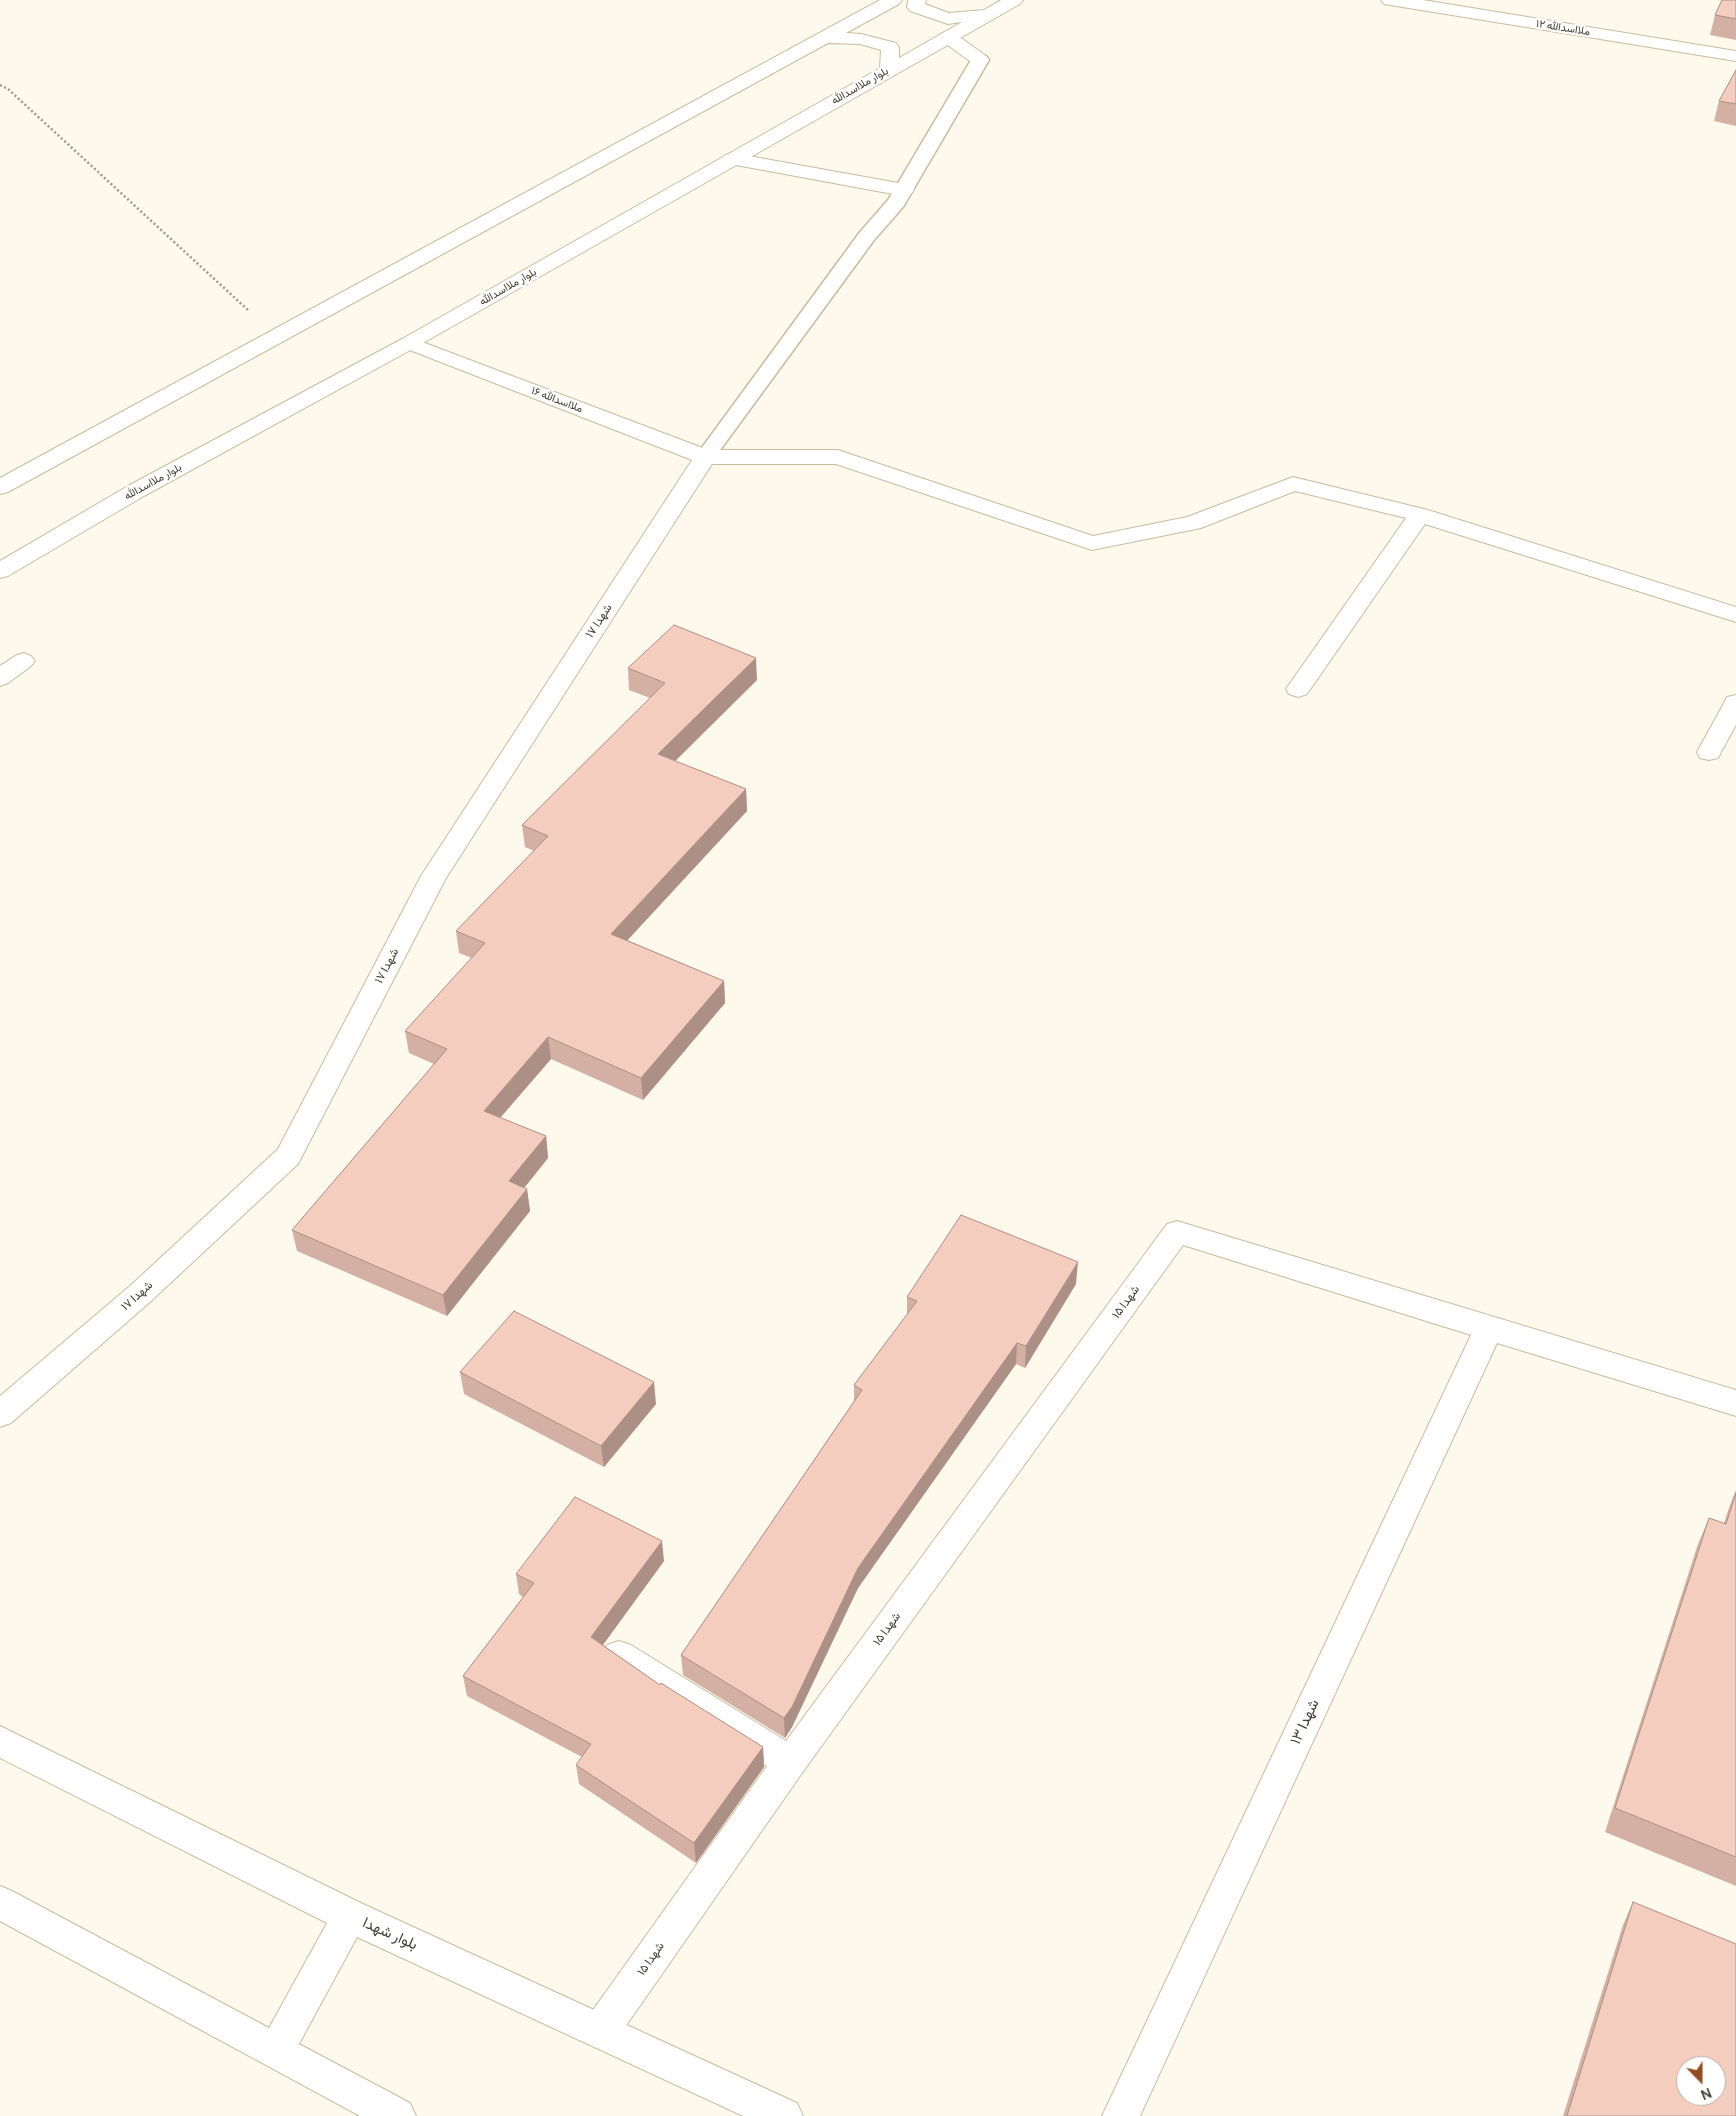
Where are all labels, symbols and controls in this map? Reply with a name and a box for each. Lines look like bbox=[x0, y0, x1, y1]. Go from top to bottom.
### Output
street label: ملااسدالله ۱۲ bbox=[1535, 17, 1591, 39]
street label: بلوار ملااسدالله bbox=[829, 64, 891, 108]
street label: بلوار ملااسدالله bbox=[477, 265, 539, 309]
street label: ملااسدالله ۱۶ bbox=[529, 384, 585, 416]
street label: بلوار ملااسدالله bbox=[122, 461, 184, 503]
street label: شهدا ۱۷ bbox=[583, 601, 615, 641]
street label: شهدا ۱۷ bbox=[372, 946, 402, 986]
street label: شهدا ۱۷ bbox=[118, 1278, 156, 1314]
street label: شهدا ۱۵ bbox=[1109, 1283, 1143, 1321]
street label: شهدا ۱۵ bbox=[870, 1610, 904, 1648]
street label: شهدا ۱۳ bbox=[1287, 1696, 1323, 1748]
street label: بلوار شهدا bbox=[360, 1914, 420, 1954]
street label: شهدا ۱۵ bbox=[634, 1939, 668, 1979]
north arrow bbox=[1676, 2056, 1726, 2106]
text: N bbox=[1698, 2084, 1715, 2105]

